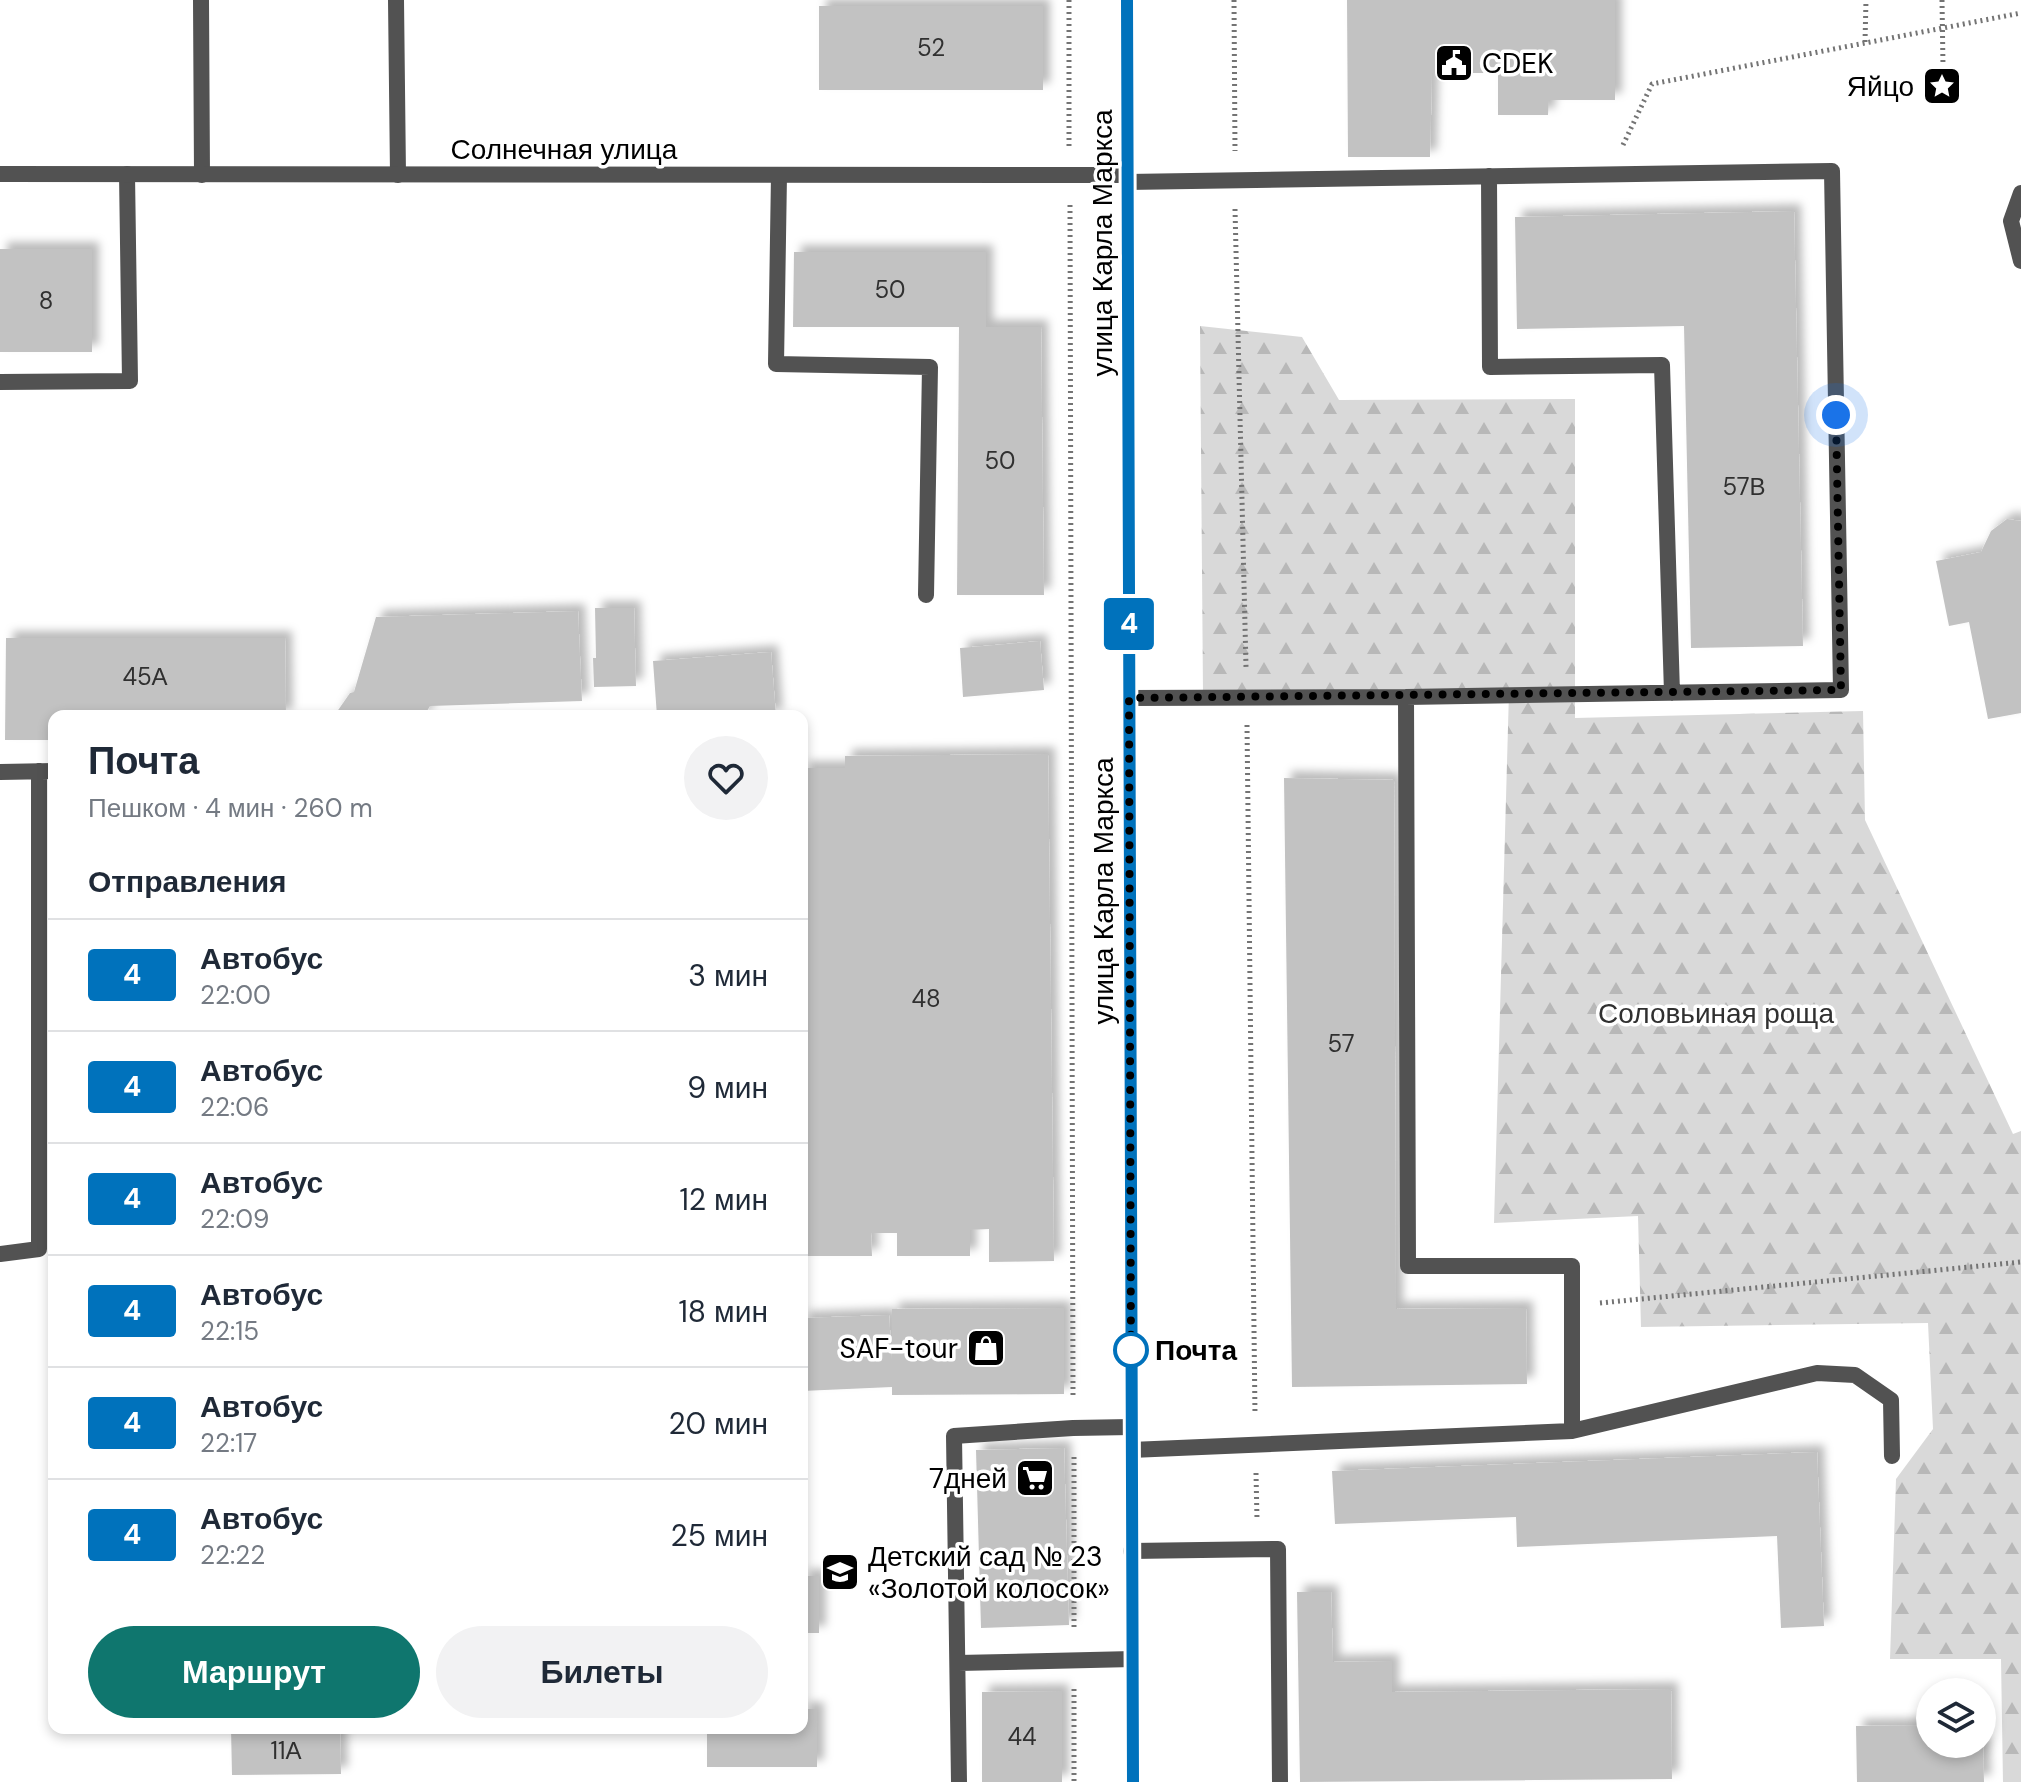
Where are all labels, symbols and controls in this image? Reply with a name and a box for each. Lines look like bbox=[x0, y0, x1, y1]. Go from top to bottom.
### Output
house number: 52 bbox=[917, 32, 945, 63]
public building icon: CDEK bbox=[1433, 42, 1475, 84]
place label: CDEK bbox=[1482, 45, 1554, 82]
place icon: Яйцо bbox=[1921, 65, 1963, 107]
place label: Яйцо bbox=[1847, 68, 1914, 105]
street label: улица Карла Маркса bbox=[1084, 109, 1121, 377]
street label: Солнечная улица bbox=[451, 131, 678, 168]
house number: 50 bbox=[874, 274, 906, 305]
house number: 8 bbox=[39, 285, 53, 316]
your location bbox=[1816, 395, 1856, 435]
house number: 50 bbox=[984, 445, 1016, 476]
house number: 57В bbox=[1722, 471, 1766, 502]
line badge: 4 bbox=[1103, 598, 1155, 650]
text: 4 bbox=[1120, 605, 1138, 642]
house number: 45А bbox=[122, 661, 168, 692]
text: Почта bbox=[88, 736, 199, 786]
button: heart bbox=[684, 736, 768, 820]
street label: улица Карла Маркса bbox=[1085, 757, 1122, 1025]
text: Пешком · 4 мин · 260 m bbox=[88, 791, 373, 825]
text: Отправления bbox=[88, 862, 287, 901]
text: Автобус bbox=[200, 939, 323, 978]
text: 4 bbox=[123, 956, 141, 993]
text: 3 мин bbox=[688, 956, 768, 995]
text: 22:00 bbox=[200, 978, 271, 1012]
house number: 48 bbox=[911, 983, 941, 1014]
park label: Соловьиная роща bbox=[1598, 995, 1834, 1032]
house number: 57 bbox=[1327, 1028, 1355, 1059]
text: Автобус bbox=[200, 1051, 323, 1090]
text: 4 bbox=[123, 1068, 141, 1105]
text: 9 мин bbox=[687, 1068, 768, 1107]
text: 22:06 bbox=[200, 1090, 269, 1124]
text: Автобус bbox=[200, 1163, 323, 1202]
text: 4 bbox=[123, 1180, 141, 1217]
text: 12 мин bbox=[679, 1180, 768, 1219]
text: 22:09 bbox=[200, 1202, 269, 1236]
text: Автобус bbox=[200, 1275, 323, 1314]
text: 4 bbox=[123, 1292, 141, 1329]
text: 18 мин bbox=[678, 1292, 768, 1331]
text: 22:15 bbox=[200, 1314, 259, 1348]
shop icon: SAF-tour bbox=[965, 1327, 1007, 1369]
place label: SAF-tour bbox=[839, 1330, 958, 1367]
place label: Почта bbox=[1155, 1332, 1238, 1369]
marker: Почта bbox=[1114, 1333, 1148, 1367]
text: Автобус bbox=[200, 1387, 323, 1426]
text: 4 bbox=[123, 1404, 141, 1441]
text: 20 мин bbox=[669, 1404, 768, 1443]
text: 22:17 bbox=[200, 1426, 257, 1460]
supermarket icon: 7дней bbox=[1014, 1457, 1056, 1499]
place label: 7дней bbox=[929, 1460, 1007, 1497]
text: Автобус bbox=[200, 1499, 323, 1538]
text: 4 bbox=[123, 1516, 141, 1553]
text: 25 мин bbox=[670, 1516, 768, 1555]
text: 22:22 bbox=[200, 1538, 265, 1572]
place label: Детский сад № 23 «Золотой колосок» bbox=[868, 1538, 1110, 1607]
school or university icon: Детский сад № 23 «Золотой колосок» bbox=[819, 1551, 861, 1593]
button: Маршрут bbox=[88, 1626, 420, 1718]
button: Билеты bbox=[436, 1626, 768, 1718]
map controls bbox=[1916, 1678, 1996, 1758]
button: layers bbox=[1916, 1678, 1996, 1758]
house number: 44 bbox=[1007, 1721, 1037, 1752]
house number: 11А bbox=[271, 1735, 301, 1766]

